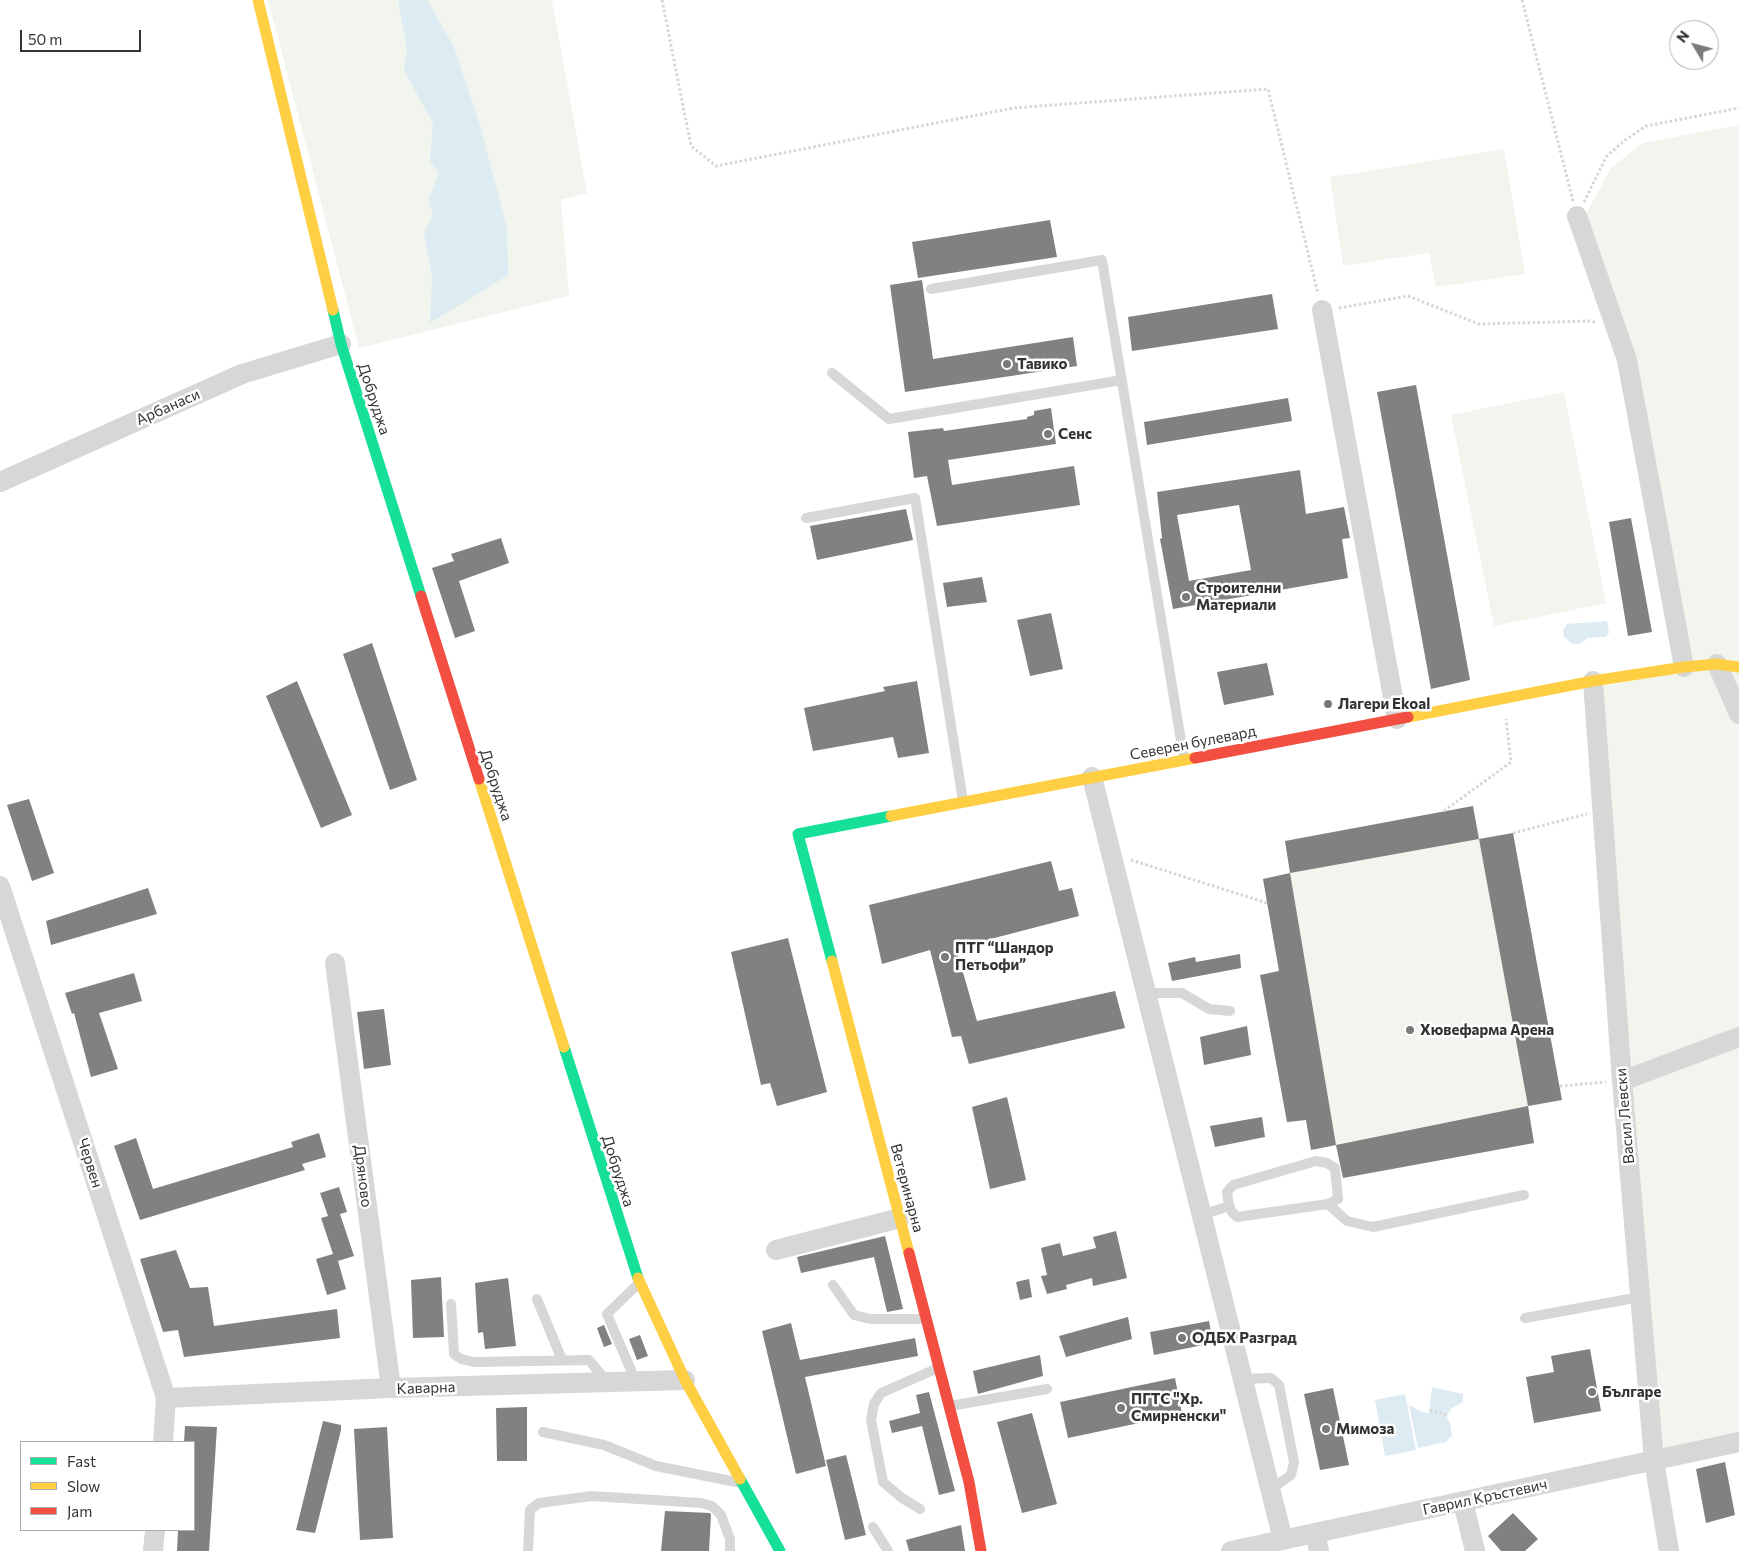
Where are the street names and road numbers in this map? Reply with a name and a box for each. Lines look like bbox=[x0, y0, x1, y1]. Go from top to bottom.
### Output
street label: Добруджа bbox=[354, 361, 394, 437]
street label: Арбанаси bbox=[133, 385, 203, 429]
street label: Северен булевард bbox=[1128, 722, 1258, 764]
street label: Добруджа bbox=[476, 747, 516, 823]
street label: Васил Левски bbox=[1612, 1067, 1638, 1165]
street label: Добруджа bbox=[598, 1133, 638, 1209]
street label: Червен bbox=[74, 1136, 106, 1190]
street label: Ветеринарна bbox=[886, 1142, 928, 1234]
street label: Дряново bbox=[350, 1144, 376, 1208]
street label: Каварна bbox=[396, 1378, 456, 1398]
street label: Гаврил Кръстевич bbox=[1421, 1475, 1549, 1519]

